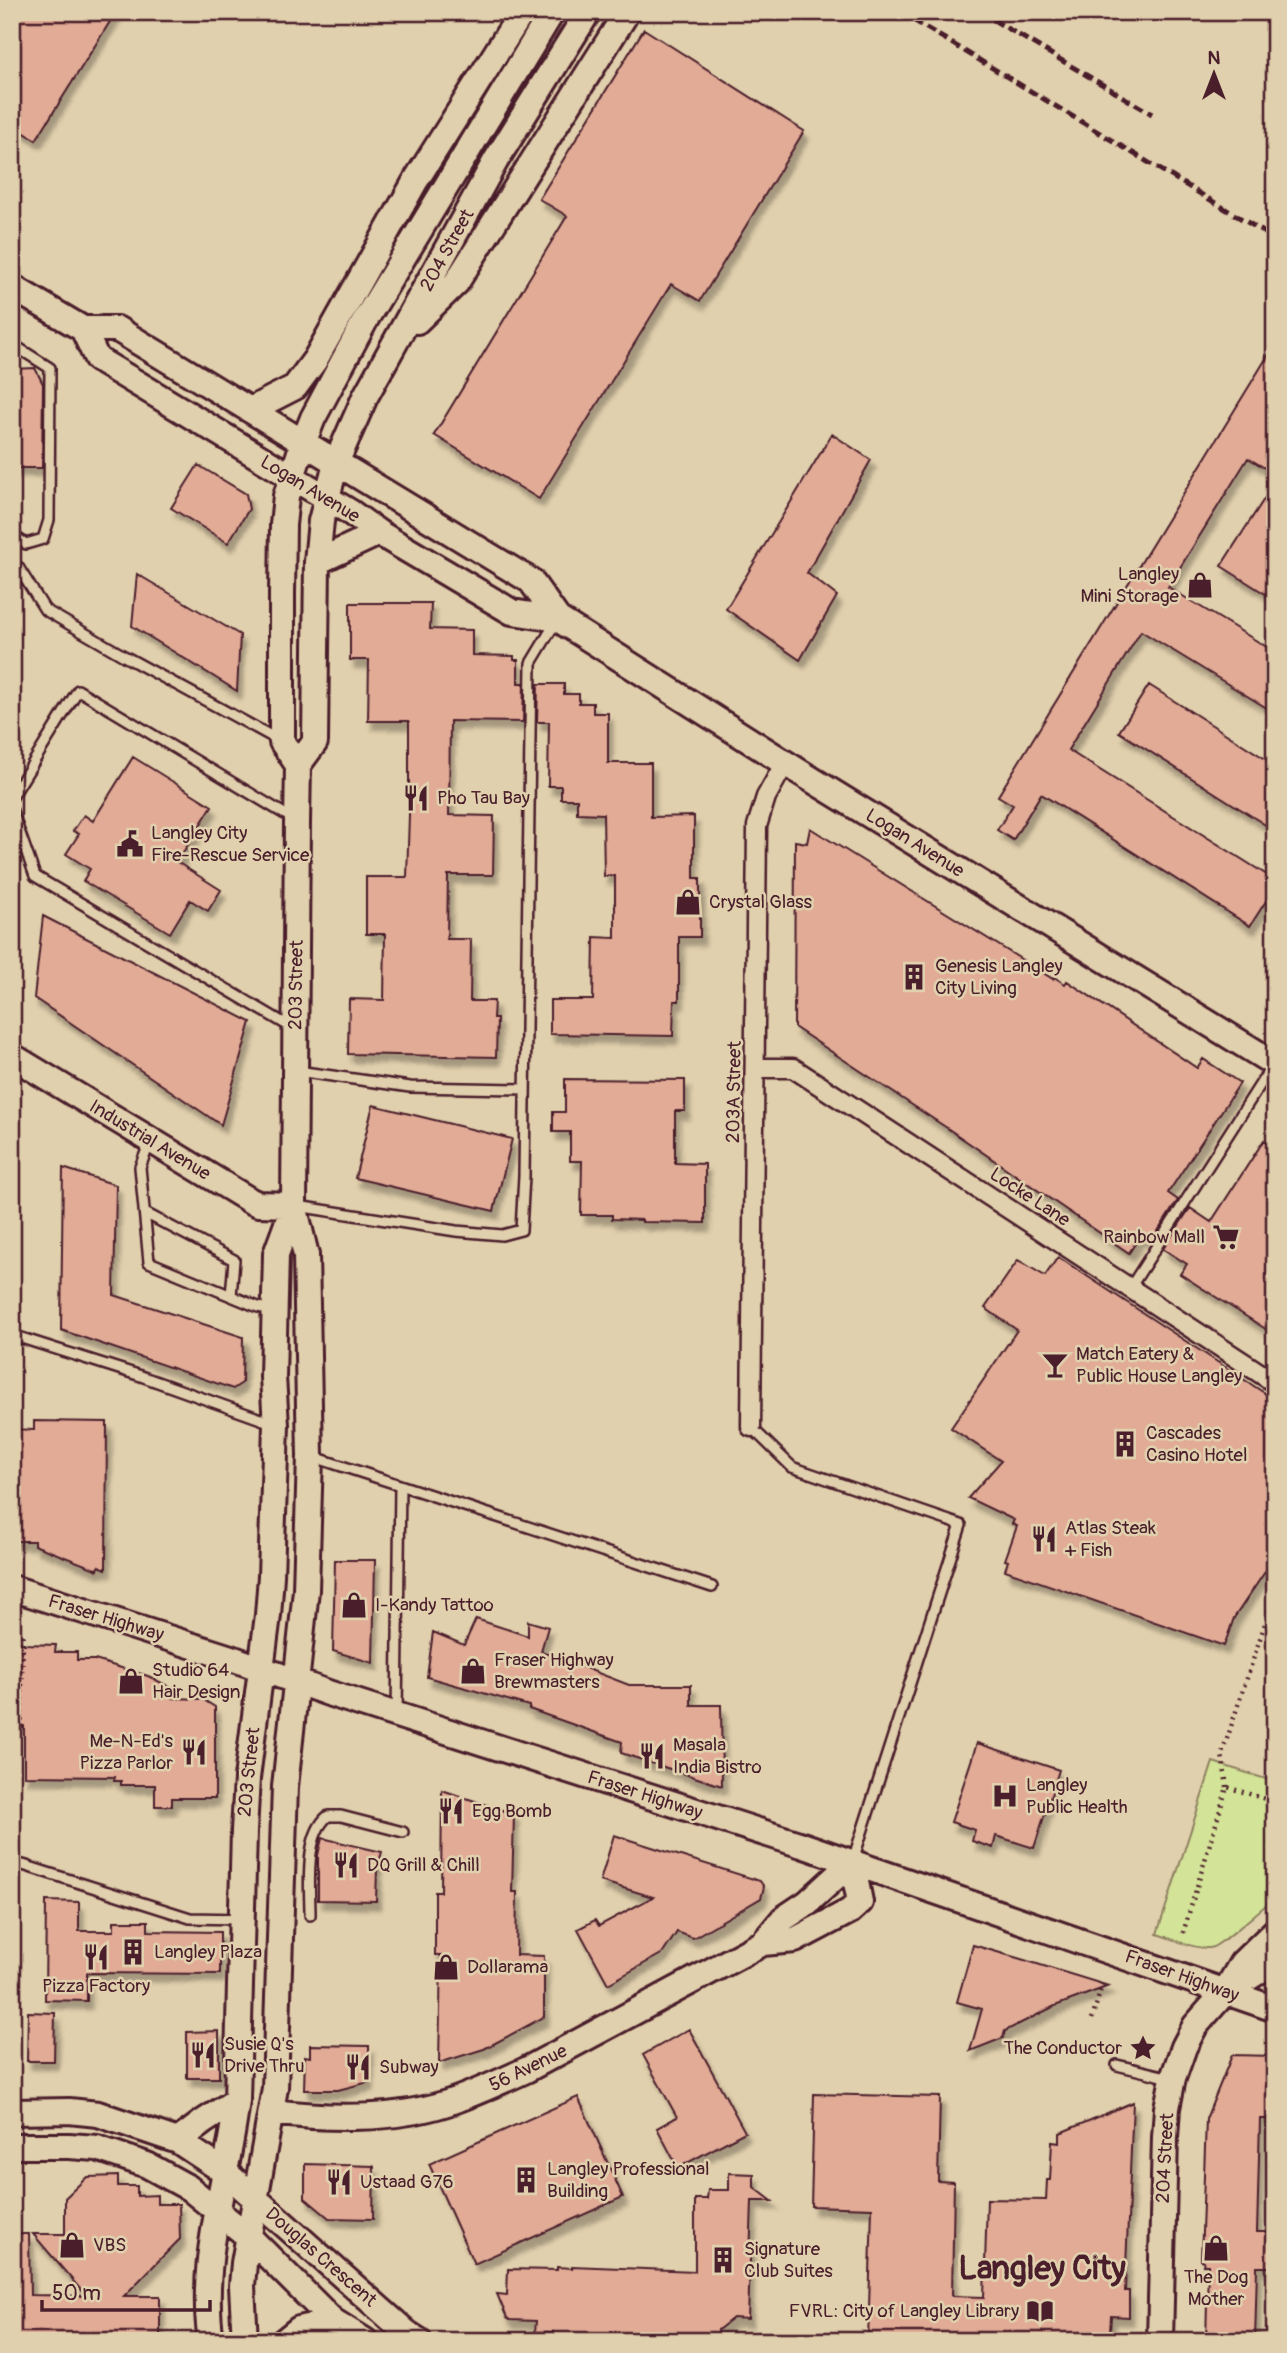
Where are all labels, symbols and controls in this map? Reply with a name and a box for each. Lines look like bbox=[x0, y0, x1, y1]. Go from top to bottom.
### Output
north arrow bbox=[1178, 38, 1248, 108]
text: N bbox=[1208, 46, 1221, 70]
street label: 204 Street bbox=[415, 204, 480, 295]
street label: Logan Avenue bbox=[256, 450, 365, 528]
place label: Langley Mini Storage bbox=[1080, 562, 1180, 608]
shop icon: Langley Mini Storage bbox=[1185, 570, 1215, 600]
restaurant icon: Pho Tau Bay bbox=[401, 783, 431, 813]
place label: Pho Tau Bay bbox=[437, 786, 530, 810]
street label: Logan Avenue bbox=[861, 803, 969, 883]
place label: Langley City Fire-Rescue Service bbox=[151, 821, 310, 867]
public building icon: Langley City Fire-Rescue Service bbox=[115, 829, 145, 859]
shop icon: Crystal Glass bbox=[673, 887, 703, 917]
place label: Crystal Glass bbox=[709, 890, 813, 914]
street label: 203 Street bbox=[283, 940, 309, 1030]
place label: Genesis Langley City Living bbox=[935, 954, 1063, 1000]
building icon: Genesis Langley City Living bbox=[899, 962, 929, 992]
street label: 203A Street bbox=[721, 1040, 747, 1143]
street label: Industrial Avenue bbox=[85, 1094, 216, 1186]
street label: Locke Lane bbox=[985, 1162, 1075, 1232]
supermarket icon: Rainbow Mall bbox=[1211, 1222, 1241, 1252]
place label: Rainbow Mall bbox=[1103, 1225, 1205, 1249]
place label: Match Eatery & Public House Langley bbox=[1076, 1342, 1242, 1388]
bar icon: Match Eatery & Public House Langley bbox=[1040, 1350, 1070, 1380]
place label: Cascades Casino Hotel bbox=[1146, 1421, 1247, 1467]
building icon: Cascades Casino Hotel bbox=[1110, 1429, 1140, 1459]
place label: Atlas Steak + Fish bbox=[1064, 1516, 1156, 1562]
restaurant icon: Atlas Steak + Fish bbox=[1029, 1524, 1059, 1554]
street label: Fraser Highway bbox=[45, 1589, 167, 1647]
shop icon: I-Kandy Tattoo bbox=[339, 1590, 369, 1620]
place label: I-Kandy Tattoo bbox=[375, 1593, 494, 1617]
place label: Fraser Highway Brewmasters bbox=[494, 1648, 614, 1694]
shop icon: Fraser Highway Brewmasters bbox=[458, 1656, 488, 1686]
place label: Studio 64 Hair Design bbox=[152, 1658, 241, 1704]
shop icon: Studio 64 Hair Design bbox=[116, 1666, 146, 1696]
street label: 203 Street bbox=[232, 1726, 266, 1818]
place label: Me-N-Ed's Pizza Parlor bbox=[80, 1729, 173, 1775]
place label: Masala India Bistro bbox=[673, 1733, 762, 1779]
restaurant icon: Me-N-Ed's Pizza Parlor bbox=[179, 1737, 209, 1767]
restaurant icon: Masala India Bistro bbox=[637, 1741, 667, 1771]
street label: Fraser Highway bbox=[584, 1765, 706, 1825]
place label: Langley Public Health bbox=[1026, 1773, 1128, 1819]
hospital icon: Langley Public Health bbox=[990, 1781, 1020, 1811]
restaurant icon: Egg Bomb bbox=[436, 1796, 466, 1826]
place label: Egg Bomb bbox=[472, 1799, 552, 1823]
restaurant icon: DQ Grill & Chill bbox=[331, 1850, 361, 1880]
place label: DQ Grill & Chill bbox=[367, 1853, 480, 1877]
building icon: Langley Plaza bbox=[118, 1937, 148, 1967]
place label: Langley Plaza bbox=[154, 1940, 262, 1964]
restaurant icon: Pizza Factory bbox=[81, 1942, 111, 1972]
street label: Fraser Highway bbox=[1122, 1944, 1242, 2008]
shop icon: Dollarama bbox=[431, 1952, 461, 1982]
place label: Dollarama bbox=[467, 1955, 548, 1979]
place label: Pizza Factory bbox=[42, 1974, 150, 1998]
place label: Susie Q's Drive Thru bbox=[224, 2032, 304, 2078]
place icon: The Conductor bbox=[1128, 2033, 1158, 2063]
place label: The Conductor bbox=[1003, 2036, 1122, 2060]
street label: 56 Avenue bbox=[485, 2039, 572, 2097]
restaurant icon: Susie Q's Drive Thru bbox=[188, 2040, 218, 2070]
restaurant icon: Subway bbox=[343, 2052, 373, 2082]
place label: Subway bbox=[379, 2055, 439, 2079]
street label: 204 Street bbox=[1151, 2112, 1179, 2204]
place label: Langley Professional Building bbox=[547, 2157, 710, 2203]
building icon: Langley Professional Building bbox=[511, 2165, 541, 2195]
restaurant icon: Ustaad G76 bbox=[324, 2167, 354, 2197]
place label: Ustaad G76 bbox=[360, 2170, 454, 2194]
street label: Douglas Crescent bbox=[260, 2202, 382, 2312]
shop icon: VBS bbox=[57, 2230, 87, 2260]
place label: VBS bbox=[93, 2233, 126, 2257]
shop icon: The Dog Mother bbox=[1201, 2233, 1231, 2263]
place label: Signature Club Suites bbox=[744, 2237, 833, 2283]
building icon: Signature Club Suites bbox=[708, 2245, 738, 2275]
district label: Langley City bbox=[958, 2248, 1127, 2289]
place label: The Dog Mother bbox=[1184, 2265, 1248, 2311]
scale bar bbox=[42, 2269, 210, 2313]
text: 50 m bbox=[52, 2280, 101, 2307]
library icon: FVRL: City of Langley Library bbox=[1025, 2296, 1055, 2326]
place label: FVRL: City of Langley Library bbox=[789, 2299, 1019, 2323]

